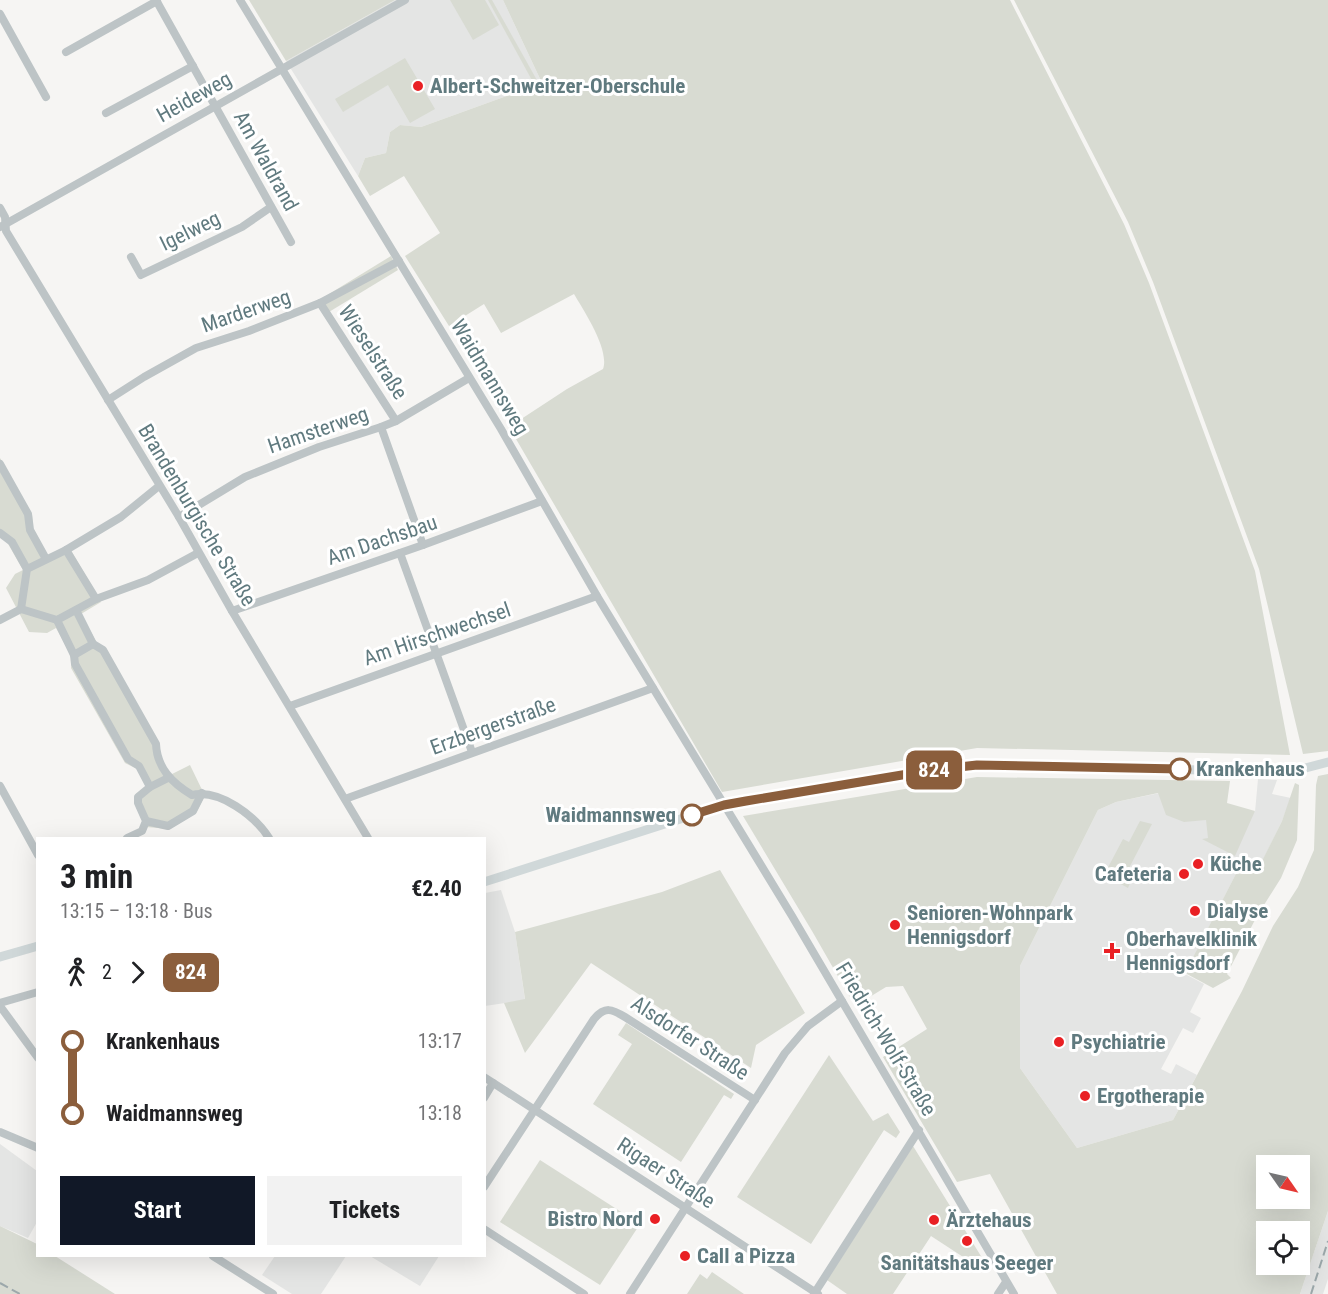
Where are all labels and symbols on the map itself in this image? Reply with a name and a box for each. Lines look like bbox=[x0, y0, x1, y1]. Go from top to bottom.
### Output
street label: Heideweg bbox=[152, 67, 236, 127]
place label: Albert-Schweitzer-Oberschule bbox=[430, 74, 685, 98]
marker: Albert-Schweitzer-Oberschule bbox=[411, 79, 425, 93]
street label: Am Waldrand bbox=[229, 107, 303, 215]
street label: Igelweg bbox=[156, 206, 224, 256]
street label: Marderweg bbox=[198, 285, 294, 337]
street label: Wieselstraße bbox=[334, 300, 412, 404]
street label: Waidmannsweg bbox=[446, 315, 534, 439]
street label: Hamsterweg bbox=[264, 402, 372, 458]
street label: Brandenburgische Straße bbox=[133, 420, 261, 610]
street label: Am Dachsbau bbox=[324, 510, 440, 570]
street label: Am Hirschwechsel bbox=[360, 598, 514, 670]
street label: Erzbergerstraße bbox=[427, 692, 559, 760]
line badge: 824 bbox=[900, 750, 968, 790]
place label: Krankenhaus bbox=[1196, 757, 1305, 781]
marker: Krankenhaus bbox=[1169, 758, 1191, 780]
place label: Waidmannsweg bbox=[545, 803, 676, 827]
marker: Waidmannsweg bbox=[681, 804, 703, 826]
place label: Küche bbox=[1210, 852, 1262, 876]
marker: Küche bbox=[1191, 857, 1205, 871]
place label: Cafeteria bbox=[1095, 862, 1172, 886]
marker: Cafeteria bbox=[1177, 867, 1191, 881]
place label: Dialyse bbox=[1207, 899, 1268, 923]
place label: Senioren-Wohnpark Hennigsdorf bbox=[907, 901, 1074, 949]
marker: Dialyse bbox=[1188, 904, 1202, 918]
marker: Senioren-Wohnpark Hennigsdorf bbox=[888, 918, 902, 932]
place label: Oberhavelklinik Hennigsdorf bbox=[1126, 927, 1258, 975]
marker: Oberhavelklinik Hennigsdorf bbox=[1103, 942, 1121, 960]
street label: Friedrich-Wolf-Straße bbox=[831, 958, 941, 1120]
street label: Alsdorfer Straße bbox=[627, 991, 753, 1085]
place label: Psychiatrie bbox=[1071, 1030, 1166, 1054]
marker: Psychiatrie bbox=[1052, 1035, 1066, 1049]
place label: Ergotherapie bbox=[1097, 1084, 1204, 1108]
marker: Ergotherapie bbox=[1078, 1089, 1092, 1103]
street label: Rigaer Straße bbox=[613, 1133, 719, 1213]
north arrow bbox=[1256, 1155, 1310, 1209]
place label: Bistro Nord bbox=[548, 1207, 643, 1231]
place label: Ärztehaus bbox=[946, 1208, 1032, 1232]
marker: Bistro Nord bbox=[648, 1212, 662, 1226]
marker: Ärztehaus bbox=[927, 1213, 941, 1227]
marker: Sanitätshaus Seeger bbox=[960, 1234, 974, 1248]
place label: Call a Pizza bbox=[697, 1244, 795, 1268]
marker: Call a Pizza bbox=[678, 1249, 692, 1263]
place label: Sanitätshaus Seeger bbox=[880, 1251, 1054, 1275]

